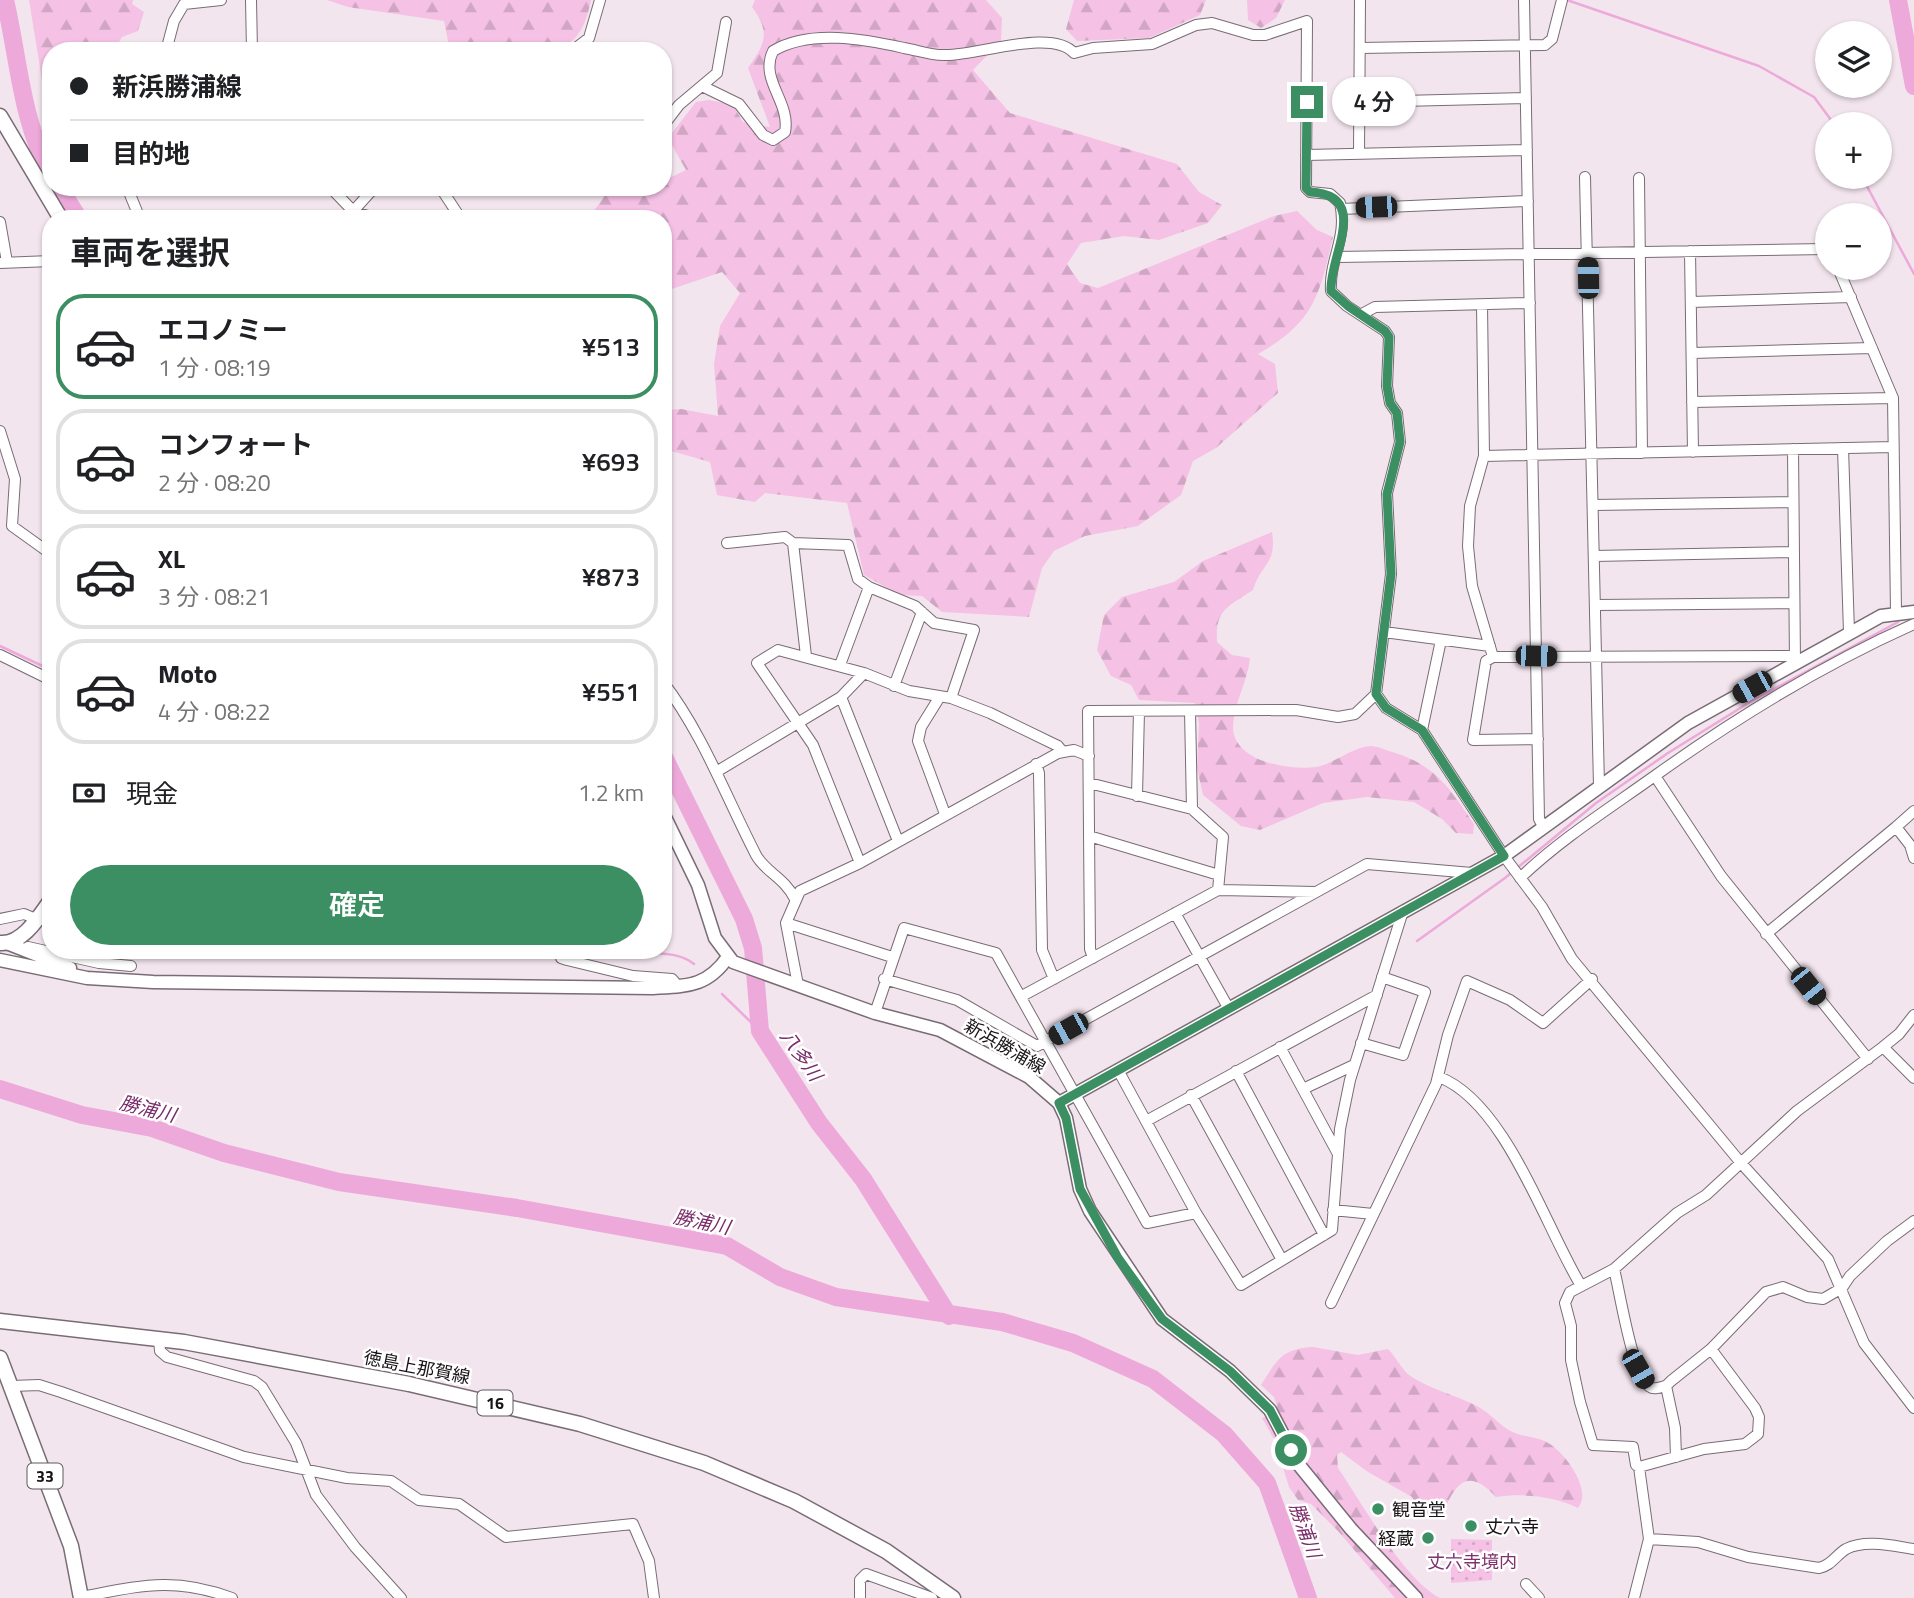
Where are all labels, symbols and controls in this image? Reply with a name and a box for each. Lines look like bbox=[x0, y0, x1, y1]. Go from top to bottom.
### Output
map controls bbox=[1815, 21, 1892, 280]
button: layers bbox=[1815, 21, 1892, 98]
text: 新浜勝浦線 bbox=[112, 67, 242, 106]
callout: 4 分 bbox=[1332, 78, 1416, 126]
text: 4 分 bbox=[1354, 84, 1394, 119]
route end bbox=[1291, 86, 1323, 118]
button: + bbox=[1815, 112, 1892, 189]
text: 目的地 bbox=[112, 134, 190, 173]
car bbox=[1355, 196, 1398, 218]
button: − bbox=[1815, 203, 1892, 280]
text: 車両を選択 bbox=[70, 228, 230, 276]
car bbox=[1578, 257, 1599, 299]
text: エコノミー bbox=[158, 310, 288, 349]
icon: car bbox=[74, 315, 137, 378]
text: ¥513 bbox=[582, 327, 640, 366]
text: 1 分 · 08:19 bbox=[158, 350, 271, 385]
text: コンフォート bbox=[158, 425, 313, 464]
icon: car bbox=[74, 430, 137, 493]
text: ¥693 bbox=[582, 442, 640, 481]
text: 2 分 · 08:20 bbox=[158, 465, 271, 500]
text: XL bbox=[158, 539, 185, 578]
icon: car bbox=[74, 545, 137, 608]
text: ¥873 bbox=[582, 557, 640, 596]
text: 3 分 · 08:21 bbox=[158, 579, 271, 614]
car bbox=[1515, 645, 1558, 667]
text: Moto bbox=[158, 654, 217, 693]
icon: car bbox=[74, 660, 137, 723]
car bbox=[1729, 668, 1776, 706]
text: ¥551 bbox=[582, 672, 640, 711]
text: 4 分 · 08:22 bbox=[158, 694, 271, 729]
icon: cash bbox=[70, 774, 108, 812]
text: 現金 bbox=[126, 774, 178, 813]
text: 1.2 km bbox=[578, 775, 644, 810]
button: 確定 bbox=[70, 865, 644, 945]
car bbox=[1787, 963, 1830, 1009]
car bbox=[1045, 1010, 1092, 1048]
street label: 新浜勝浦線 bbox=[959, 1012, 1051, 1080]
water label: 八多川 bbox=[774, 1023, 831, 1088]
water label: 勝浦川 bbox=[117, 1087, 181, 1129]
water label: 勝浦川 bbox=[671, 1201, 735, 1242]
street label: 徳島上那賀線 bbox=[361, 1343, 473, 1391]
car bbox=[1619, 1346, 1658, 1392]
road number: 16 bbox=[477, 1390, 512, 1415]
route start bbox=[1275, 1434, 1307, 1466]
road number: 33 bbox=[28, 1464, 62, 1488]
place label: 観音堂 bbox=[1392, 1496, 1446, 1523]
water label: 勝浦川 bbox=[1283, 1498, 1330, 1564]
marker: 観音堂 bbox=[1370, 1501, 1386, 1517]
place label: 丈六寺 bbox=[1485, 1513, 1539, 1540]
marker: 丈六寺 bbox=[1463, 1518, 1479, 1534]
place label: 経蔵 bbox=[1378, 1525, 1414, 1552]
marker: 経蔵 bbox=[1420, 1530, 1436, 1546]
park label: 丈六寺境内 bbox=[1427, 1548, 1517, 1575]

